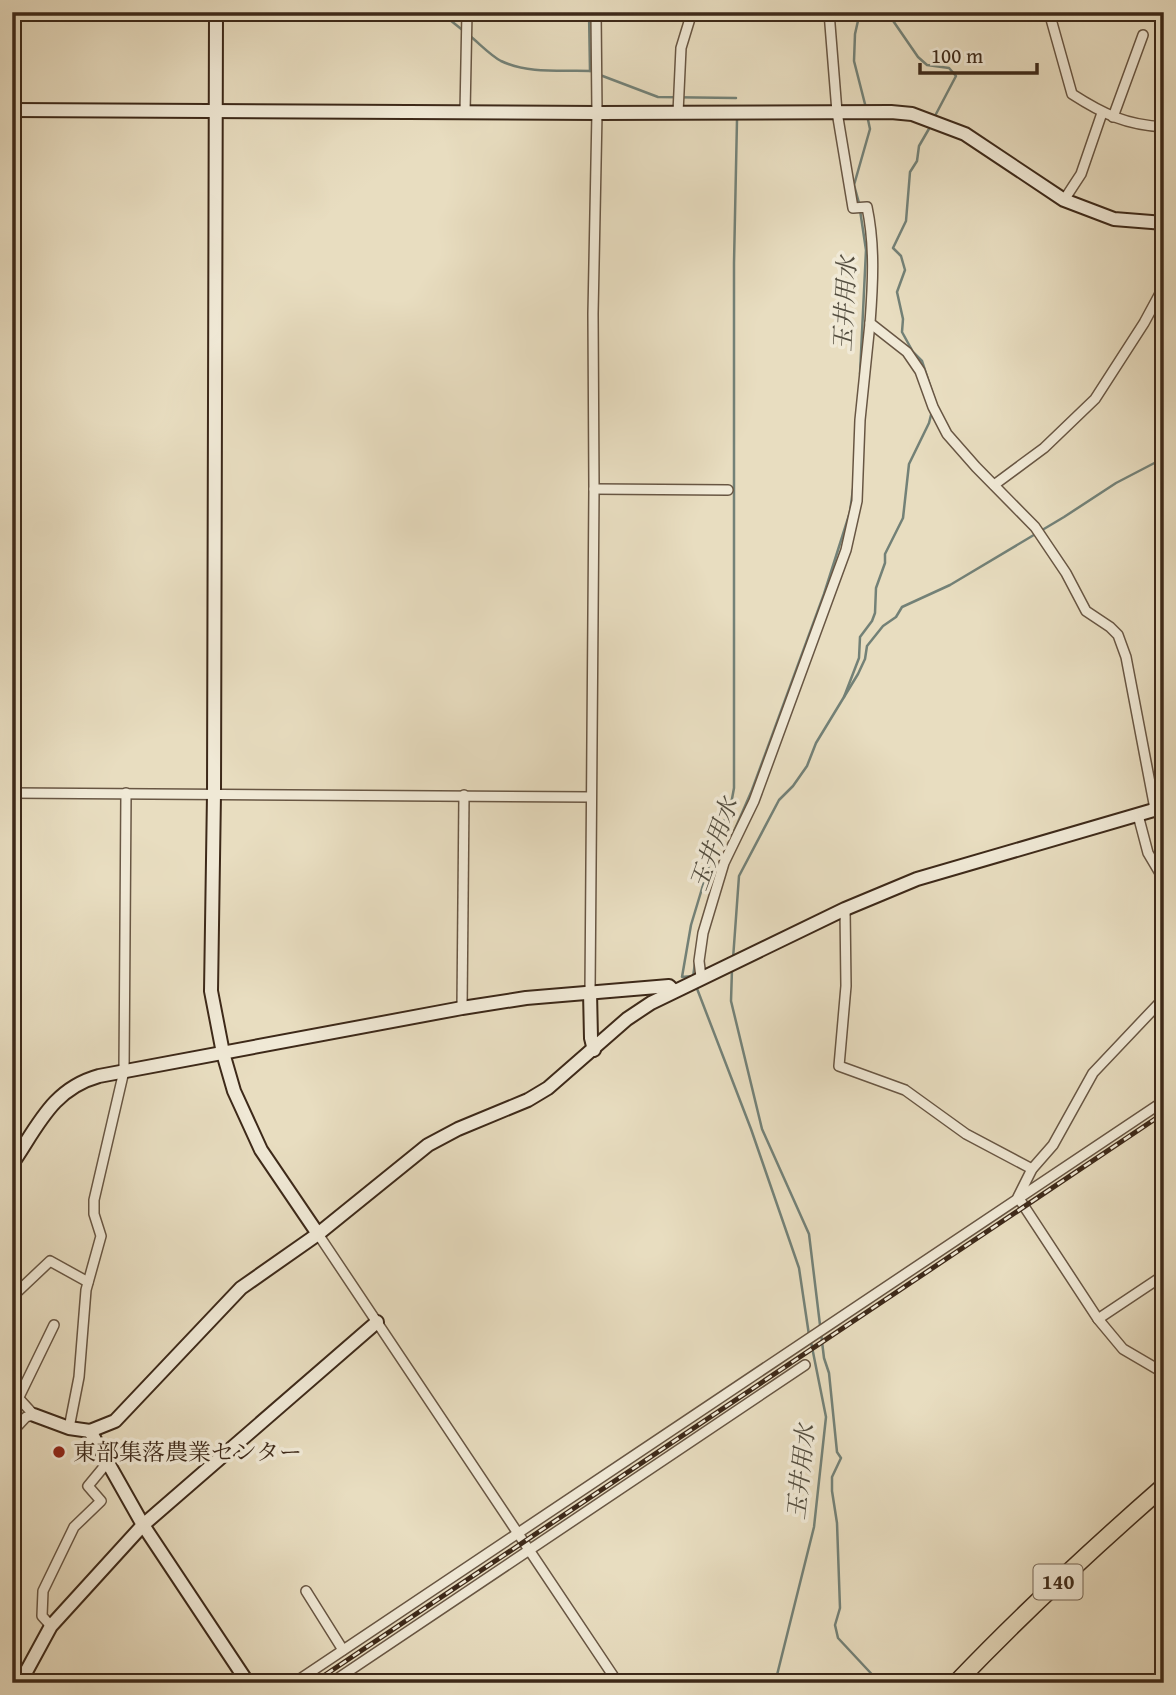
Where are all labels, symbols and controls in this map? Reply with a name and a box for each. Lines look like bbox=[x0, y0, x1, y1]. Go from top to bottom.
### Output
scale bar bbox=[920, 32, 1038, 76]
text: 100 m bbox=[931, 40, 983, 71]
water label: 玉井用水 bbox=[825, 253, 865, 353]
water label: 玉井用水 bbox=[681, 791, 747, 895]
water label: 玉井用水 bbox=[778, 1420, 823, 1522]
place label: 東部集落農業センター bbox=[73, 1435, 302, 1468]
marker: 東部集落農業センター bbox=[51, 1444, 67, 1460]
road number: 140 bbox=[1034, 1564, 1082, 1600]

